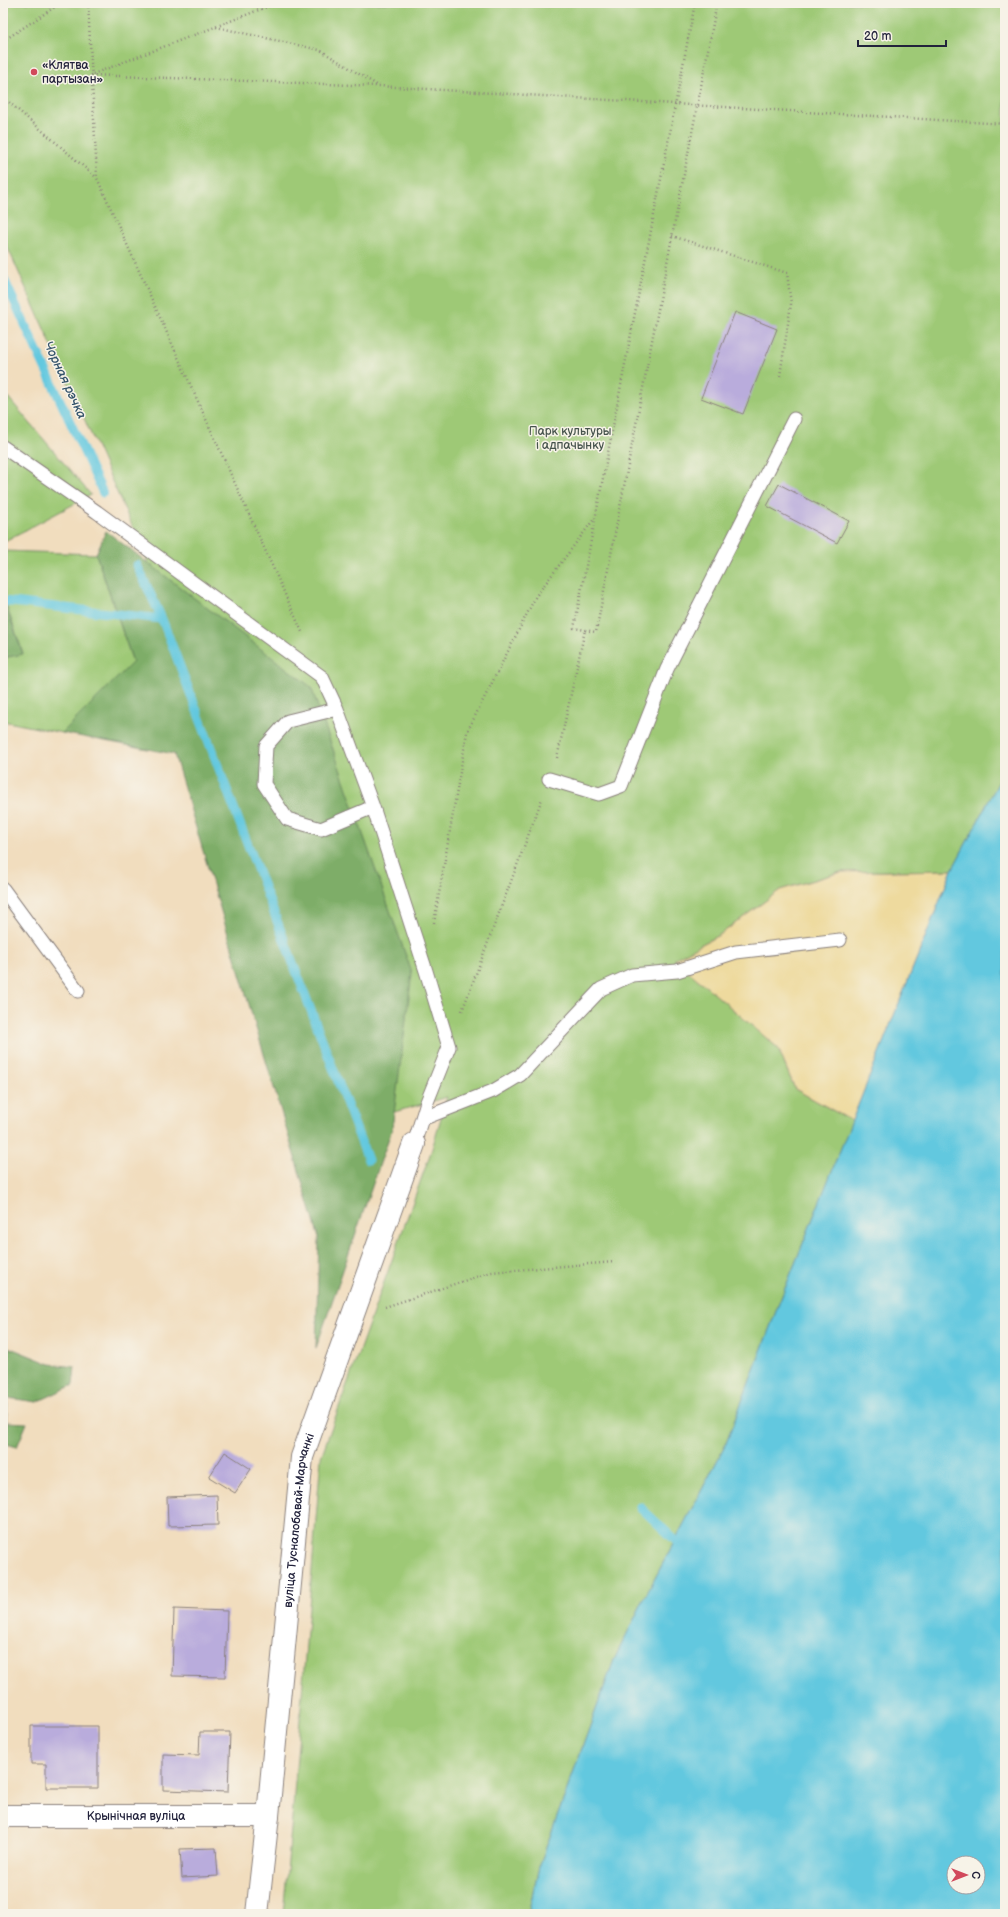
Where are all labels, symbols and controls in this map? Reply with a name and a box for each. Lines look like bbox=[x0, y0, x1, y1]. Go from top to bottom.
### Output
scale bar bbox=[858, 22, 946, 48]
text: 20 m bbox=[864, 29, 891, 44]
place label: «Клятва партызан» bbox=[42, 58, 103, 87]
marker: «Клятва партызан» bbox=[29, 67, 39, 77]
water label: Чорная рэчка bbox=[40, 339, 90, 422]
park label: Парк культуры і адпачынку bbox=[529, 424, 611, 453]
street label: вуліца Тусналобавай-Марчанкі bbox=[280, 1431, 317, 1608]
street label: Крынічная вуліца bbox=[87, 1809, 185, 1824]
north arrow bbox=[946, 1855, 986, 1895]
text: С bbox=[969, 1871, 982, 1879]

